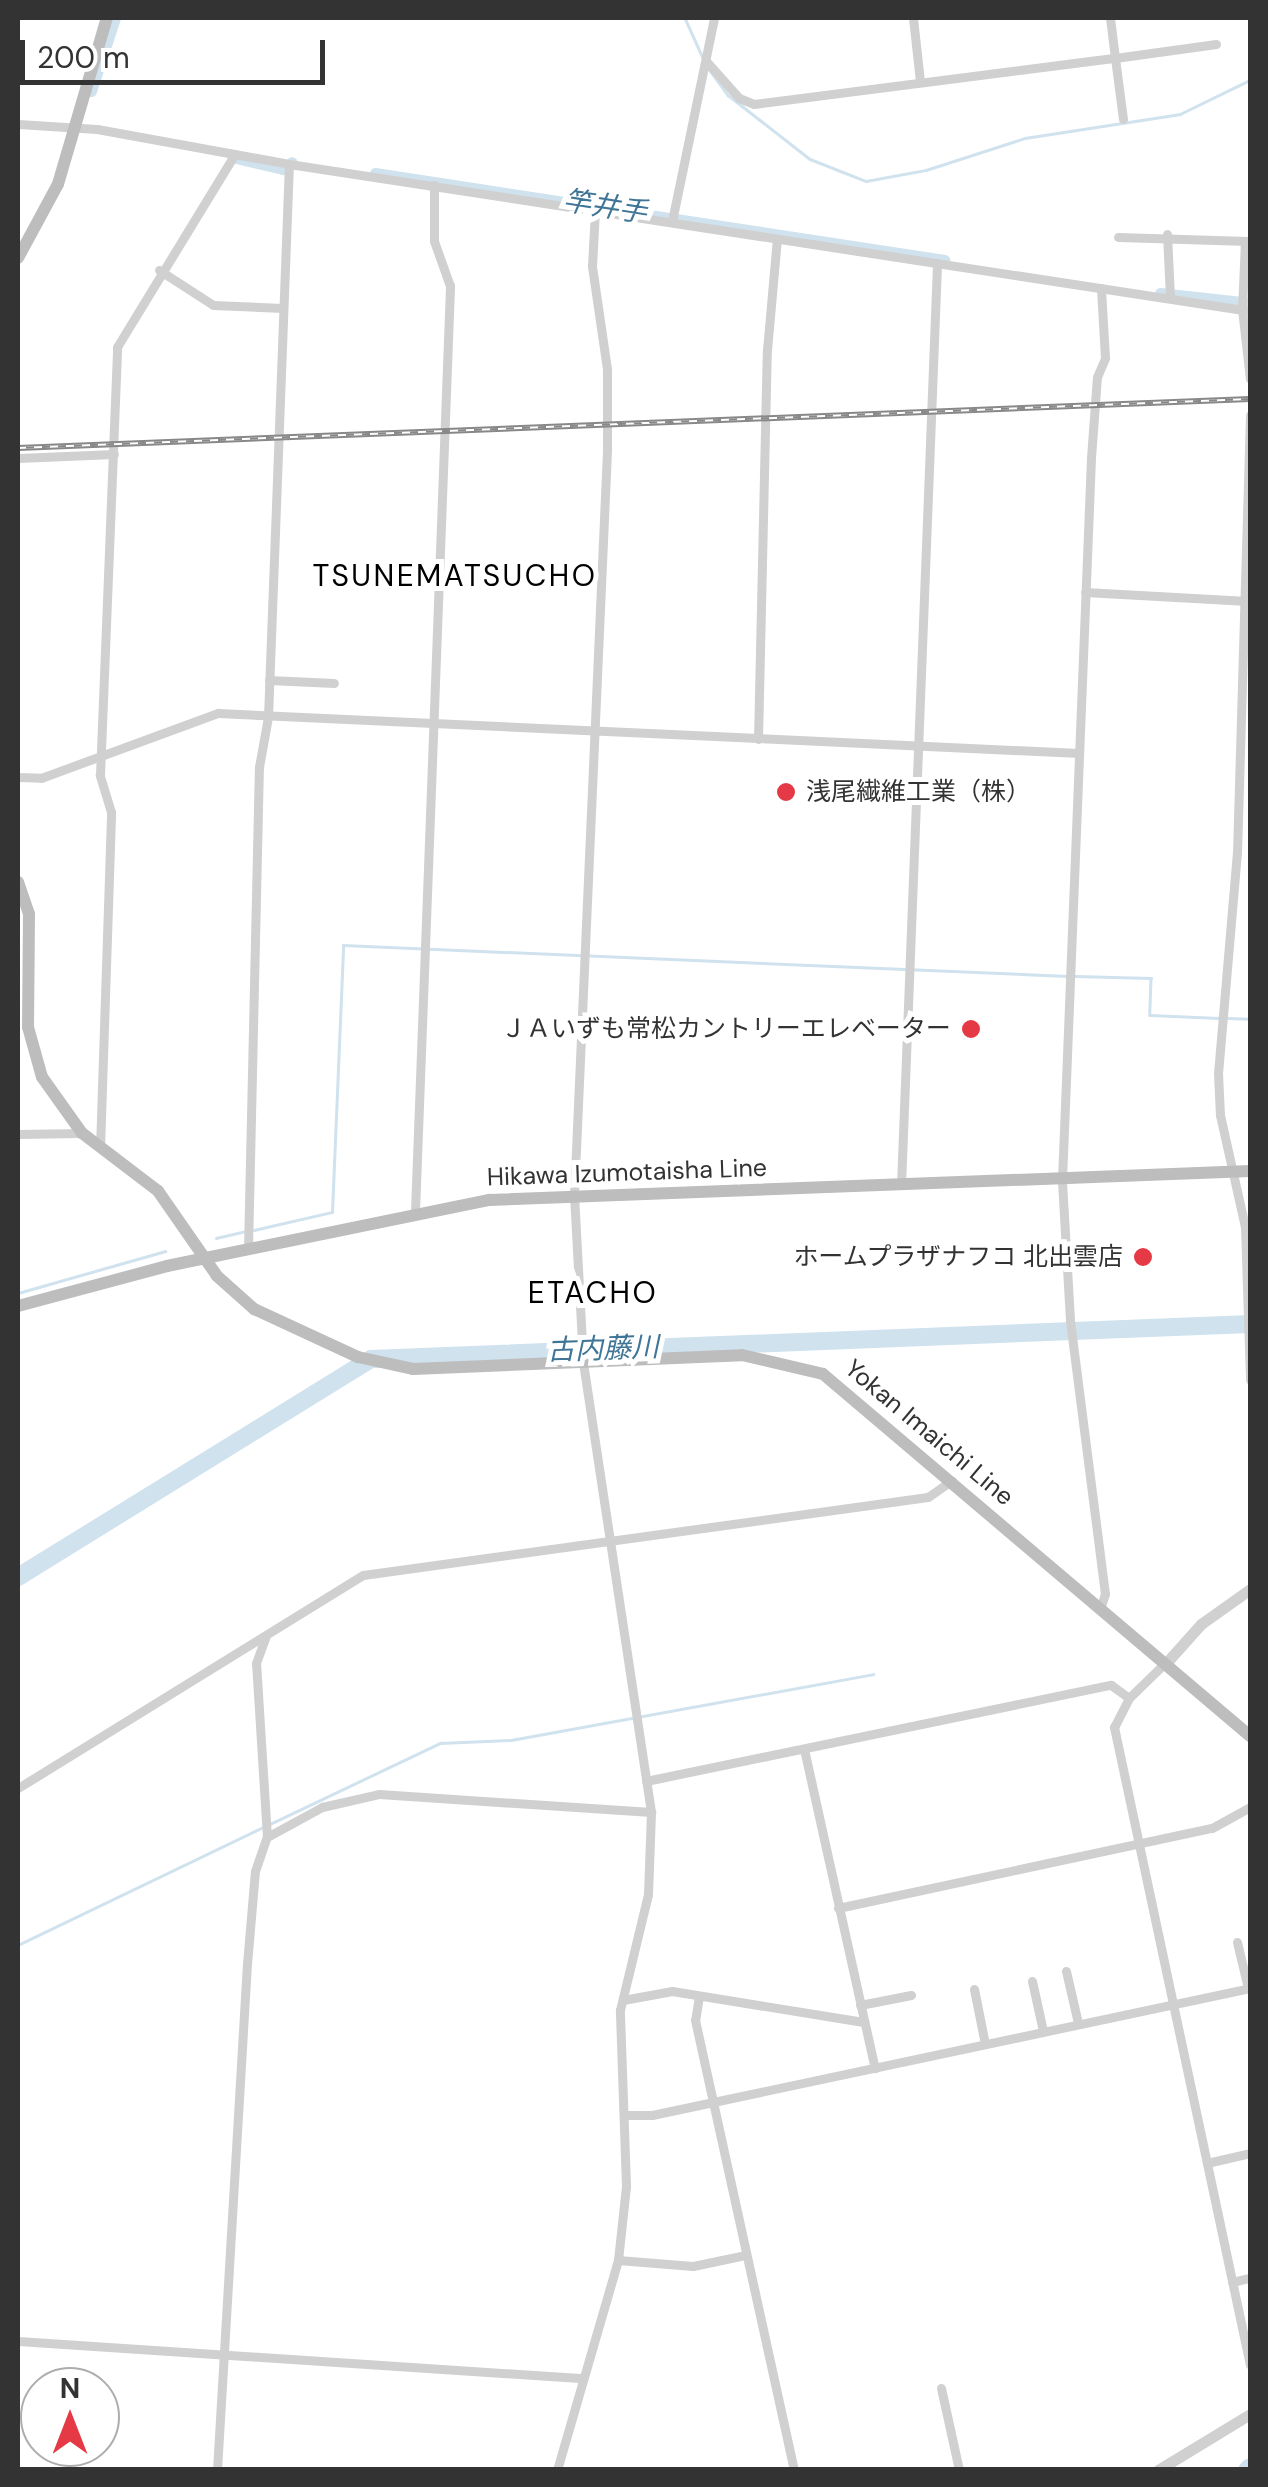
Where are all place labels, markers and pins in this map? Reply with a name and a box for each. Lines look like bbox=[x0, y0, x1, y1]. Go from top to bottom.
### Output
place label: 浅尾繊維工業（株） bbox=[806, 777, 1031, 807]
marker: 浅尾繊維工業（株） bbox=[775, 781, 797, 803]
place label: ＪＡいずも常松カントリーエレベーター bbox=[501, 1014, 951, 1044]
marker: ＪＡいずも常松カントリーエレベーター bbox=[960, 1018, 982, 1040]
place label: ホームプラザナフコ 北出雲店 bbox=[791, 1242, 1123, 1272]
marker: ホームプラザナフコ 北出雲店 bbox=[1132, 1246, 1154, 1268]

